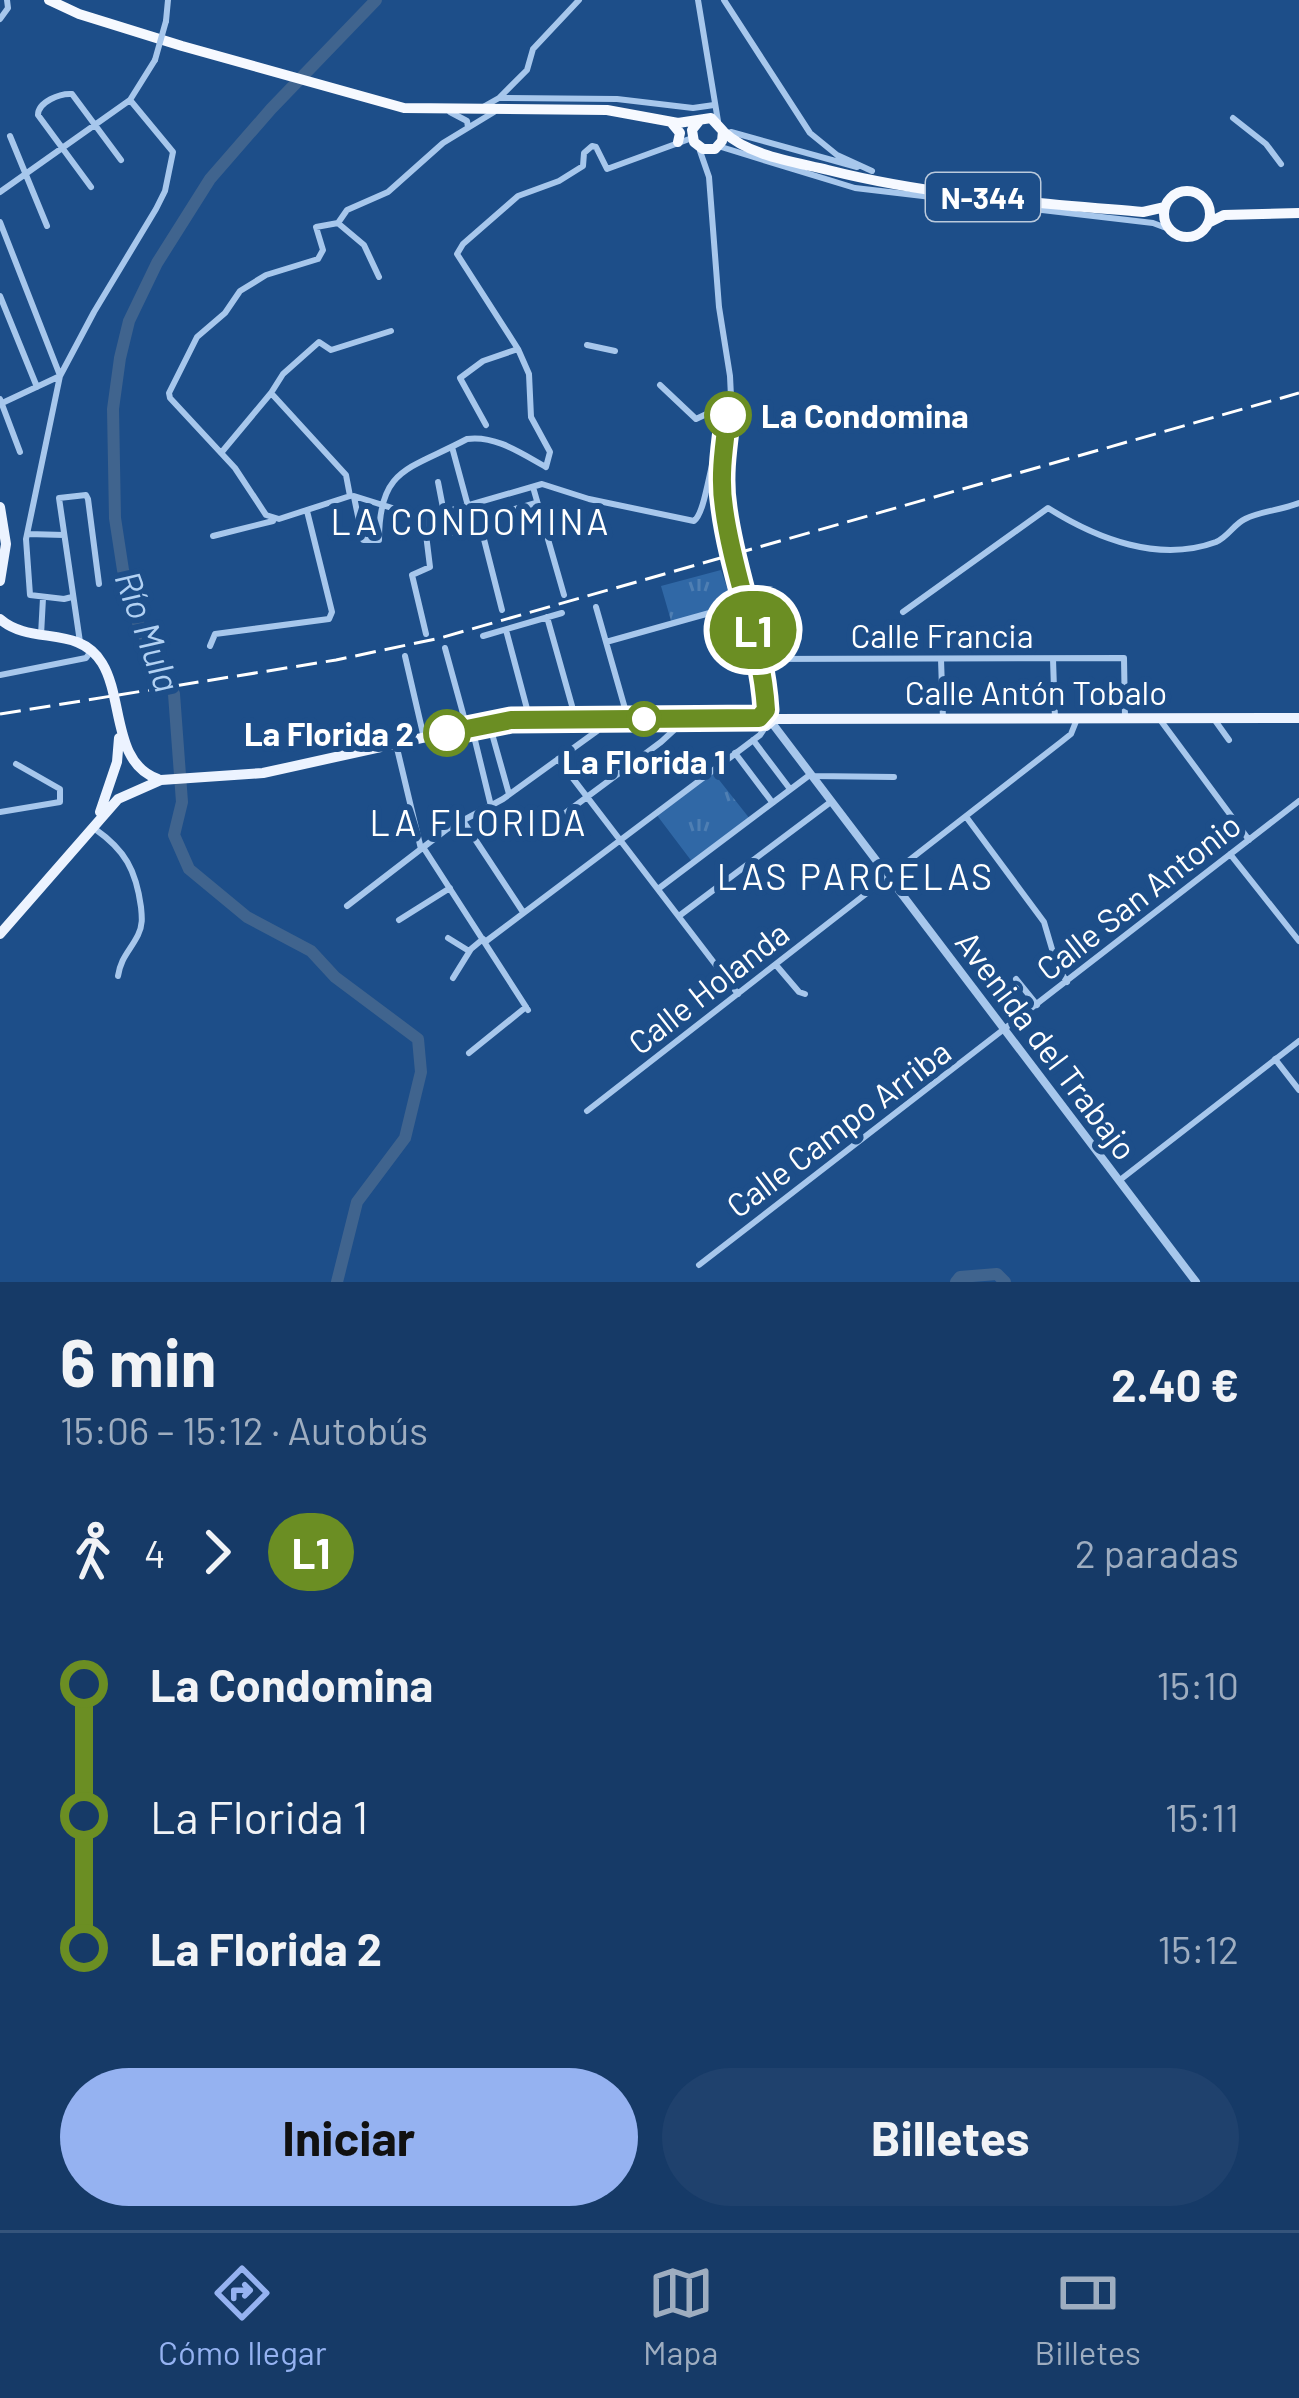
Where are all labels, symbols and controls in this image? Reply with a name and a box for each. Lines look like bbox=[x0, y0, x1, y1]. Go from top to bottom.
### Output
road number: N-344 bbox=[926, 173, 1040, 221]
marker: La Condomina bbox=[706, 393, 750, 437]
place label: La Condomina bbox=[761, 395, 969, 435]
district label: LA CONDOMINA bbox=[331, 499, 611, 542]
water label: Río Mula bbox=[107, 565, 191, 697]
line badge: L1 bbox=[699, 591, 807, 669]
text: L1 bbox=[734, 605, 772, 655]
street label: Calle Francia bbox=[850, 615, 1034, 655]
street label: Calle Antón Tobalo bbox=[905, 672, 1167, 712]
marker: La Florida 1 bbox=[628, 703, 660, 735]
marker: La Florida 2 bbox=[425, 711, 469, 755]
place label: La Florida 2 bbox=[244, 713, 414, 753]
place label: La Florida 1 bbox=[562, 741, 726, 781]
district label: LA FLORIDA bbox=[370, 800, 588, 843]
street label: Calle San Antonio bbox=[1028, 804, 1248, 988]
district label: LAS PARCELAS bbox=[717, 854, 995, 897]
street label: Calle Holanda bbox=[620, 912, 796, 1062]
street label: Avenida del Trabajo bbox=[948, 923, 1146, 1167]
street label: Calle Campo Arriba bbox=[718, 1031, 958, 1225]
text: 6 min bbox=[60, 1321, 217, 1400]
text: 2.40 € bbox=[1111, 1357, 1239, 1411]
text: 15:06 – 15:12 · Autobús bbox=[60, 1406, 428, 1453]
icon: walk bbox=[60, 1519, 126, 1585]
icon: forward bbox=[184, 1519, 250, 1585]
text: L1 bbox=[292, 1527, 330, 1577]
text: 4 bbox=[144, 1529, 166, 1576]
text: 2 paradas bbox=[1075, 1529, 1239, 1576]
text: La Condomina bbox=[150, 1657, 433, 1711]
text: 15:10 bbox=[1156, 1661, 1239, 1708]
text: La Florida 1 bbox=[150, 1789, 368, 1843]
text: 15:11 bbox=[1165, 1793, 1239, 1840]
text: La Florida 2 bbox=[150, 1921, 382, 1975]
text: 15:12 bbox=[1158, 1925, 1239, 1972]
button: Iniciar bbox=[60, 2068, 638, 2206]
button: Billetes bbox=[662, 2068, 1239, 2206]
tab: Cómo llegar bbox=[158, 2260, 327, 2372]
tab: Mapa bbox=[643, 2260, 718, 2372]
tab: Billetes bbox=[1035, 2260, 1141, 2372]

